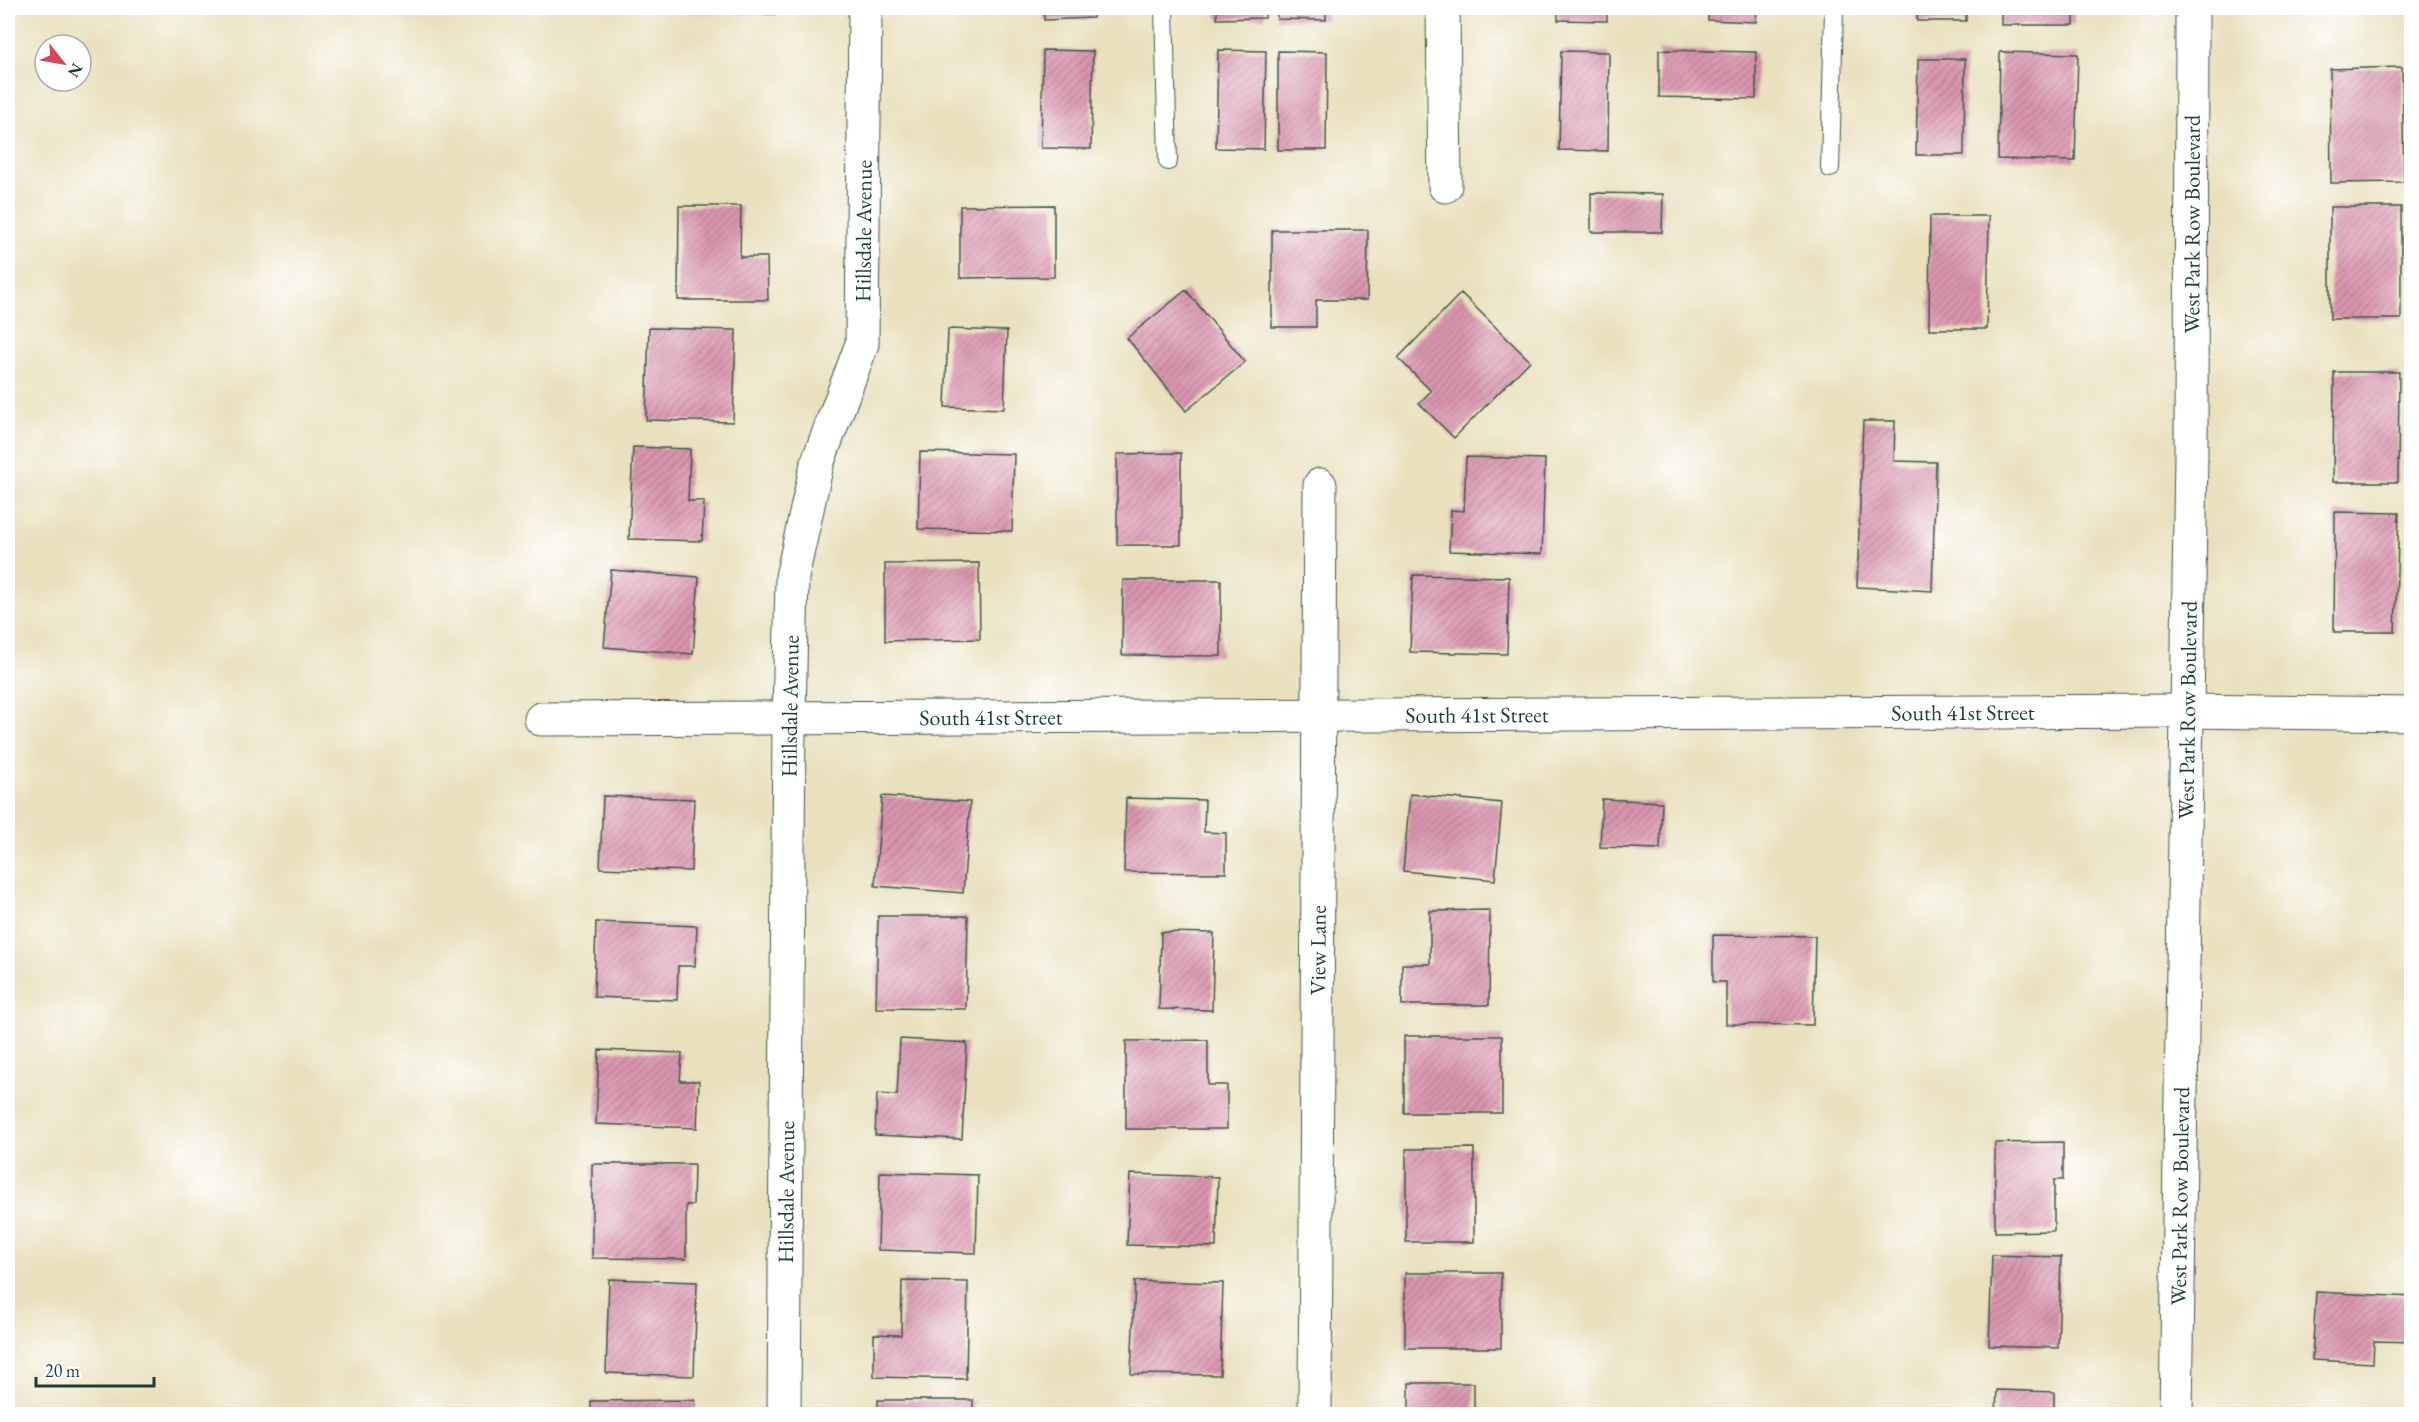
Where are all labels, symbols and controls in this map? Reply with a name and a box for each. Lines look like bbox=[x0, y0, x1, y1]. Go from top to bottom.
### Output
north arrow bbox=[33, 33, 93, 93]
text: N bbox=[63, 60, 88, 81]
street label: West Park Row Boulevard bbox=[2177, 114, 2207, 333]
street label: Hillsdale Avenue bbox=[848, 159, 879, 302]
street label: West Park Row Boulevard bbox=[2171, 600, 2204, 820]
street label: Hillsdale Avenue bbox=[775, 634, 806, 777]
street label: South 41st Street bbox=[1891, 698, 2035, 727]
street label: South 41st Street bbox=[1405, 700, 1549, 730]
street label: South 41st Street bbox=[919, 702, 1063, 732]
street label: View Lane bbox=[1303, 905, 1333, 995]
street label: West Park Row Boulevard bbox=[2164, 1086, 2196, 1306]
street label: Hillsdale Avenue bbox=[771, 1120, 801, 1263]
scale bar bbox=[36, 1350, 154, 1388]
text: 20 m bbox=[45, 1359, 80, 1382]

